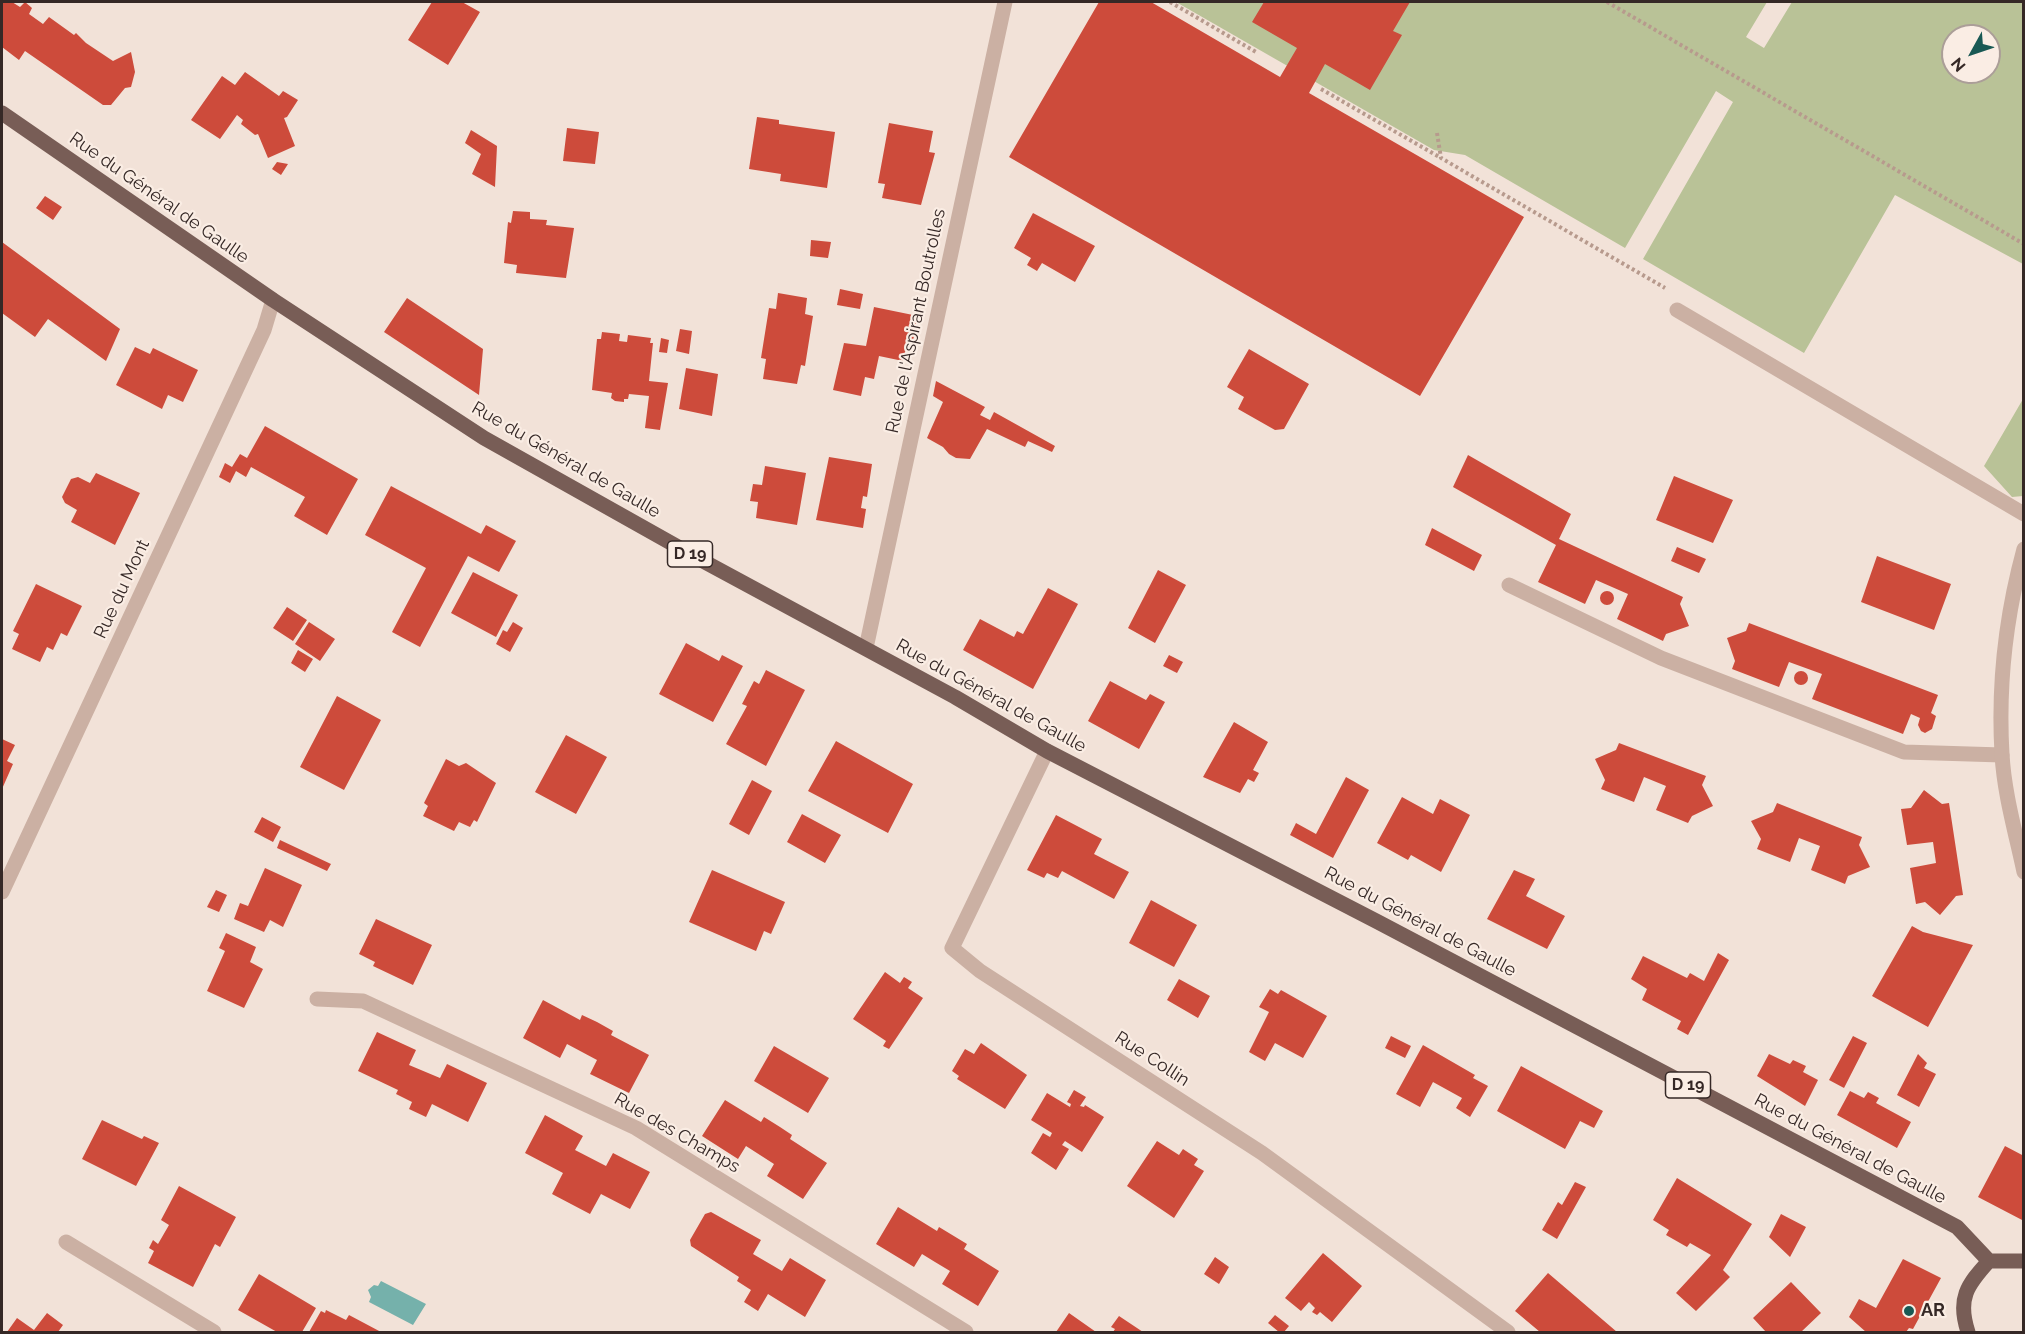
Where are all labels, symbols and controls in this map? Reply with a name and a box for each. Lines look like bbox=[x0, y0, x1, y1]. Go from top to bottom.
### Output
north arrow bbox=[1941, 24, 2001, 84]
text: N bbox=[1947, 54, 1970, 75]
street label: Rue du Général de Gaulle bbox=[65, 128, 253, 268]
street label: Rue de l'Aspirant Boutrolles bbox=[882, 207, 950, 435]
street label: Rue du Général de Gaulle bbox=[468, 397, 664, 523]
street label: Rue du Mont bbox=[90, 536, 154, 642]
road number: D 19 bbox=[668, 541, 712, 567]
street label: Rue du Général de Gaulle bbox=[892, 635, 1090, 757]
street label: Rue du Général de Gaulle bbox=[1320, 862, 1520, 982]
street label: Rue Collin bbox=[1111, 1027, 1193, 1091]
road number: D 19 bbox=[1666, 1072, 1710, 1098]
street label: Rue des Champs bbox=[610, 1088, 744, 1178]
street label: Rue du Général de Gaulle bbox=[1750, 1089, 1950, 1209]
place label: AR bbox=[1921, 1300, 1945, 1322]
marker: AR bbox=[1902, 1304, 1916, 1318]

